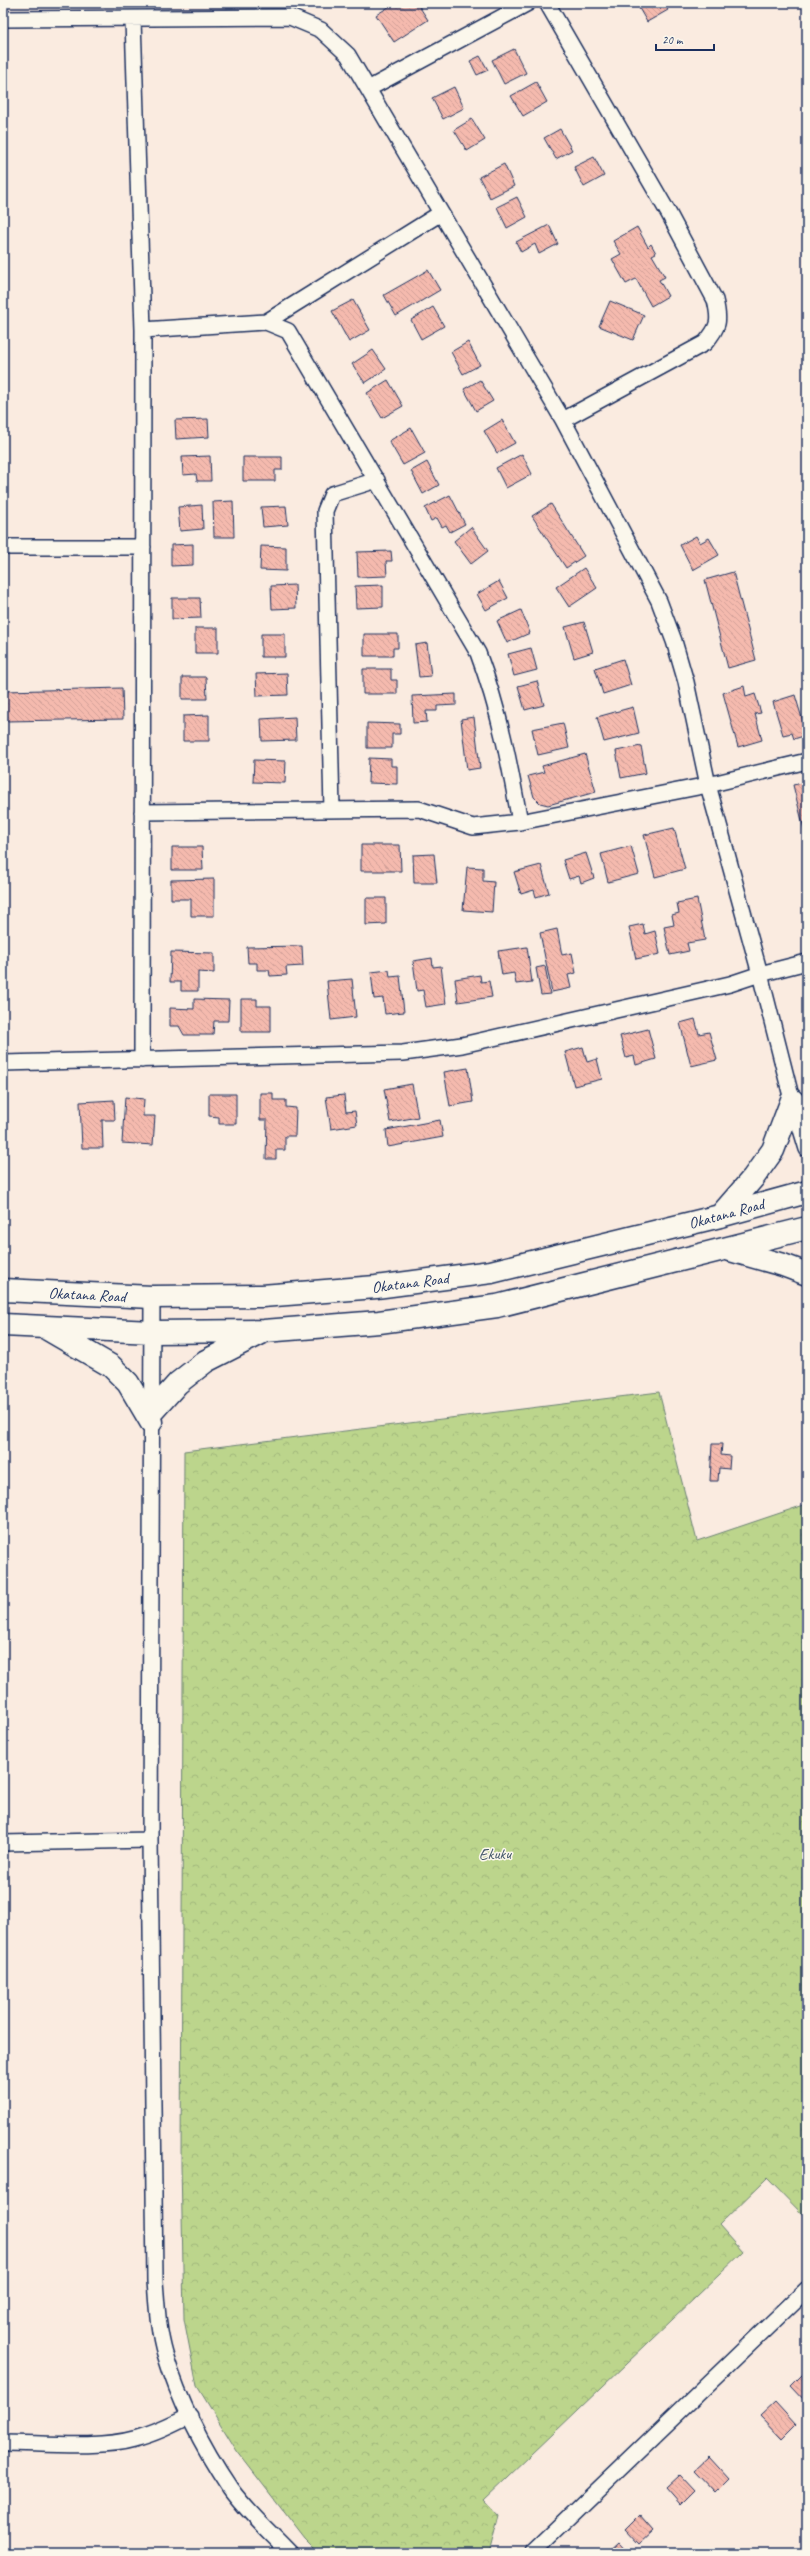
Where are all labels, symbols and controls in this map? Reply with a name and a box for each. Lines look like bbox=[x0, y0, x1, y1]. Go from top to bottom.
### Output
scale bar bbox=[656, 26, 714, 52]
text: 20 m bbox=[662, 32, 684, 48]
street label: Okatana Road bbox=[686, 1194, 769, 1234]
street label: Okatana Road bbox=[371, 1268, 452, 1298]
street label: Okatana Road bbox=[48, 1283, 129, 1307]
park label: Ekuku bbox=[479, 1844, 512, 1864]

